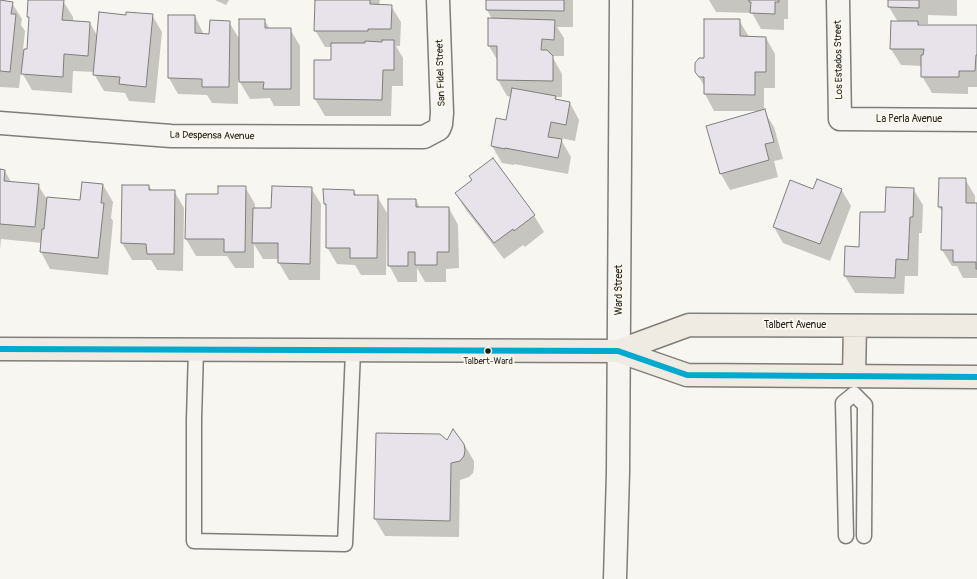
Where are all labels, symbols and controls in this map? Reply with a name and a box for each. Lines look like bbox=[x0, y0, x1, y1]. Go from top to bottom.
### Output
street label: Los Estados Street bbox=[832, 20, 846, 100]
street label: San Fidel Street bbox=[434, 39, 448, 107]
street label: La Perla Avenue bbox=[876, 113, 942, 125]
street label: La Despensa Avenue bbox=[169, 129, 255, 143]
street label: Ward Street bbox=[613, 265, 625, 315]
street label: Talbert Avenue bbox=[764, 319, 826, 331]
marker: Talbert-Ward bbox=[483, 346, 493, 356]
place label: Talbert-Ward bbox=[463, 357, 513, 367]

